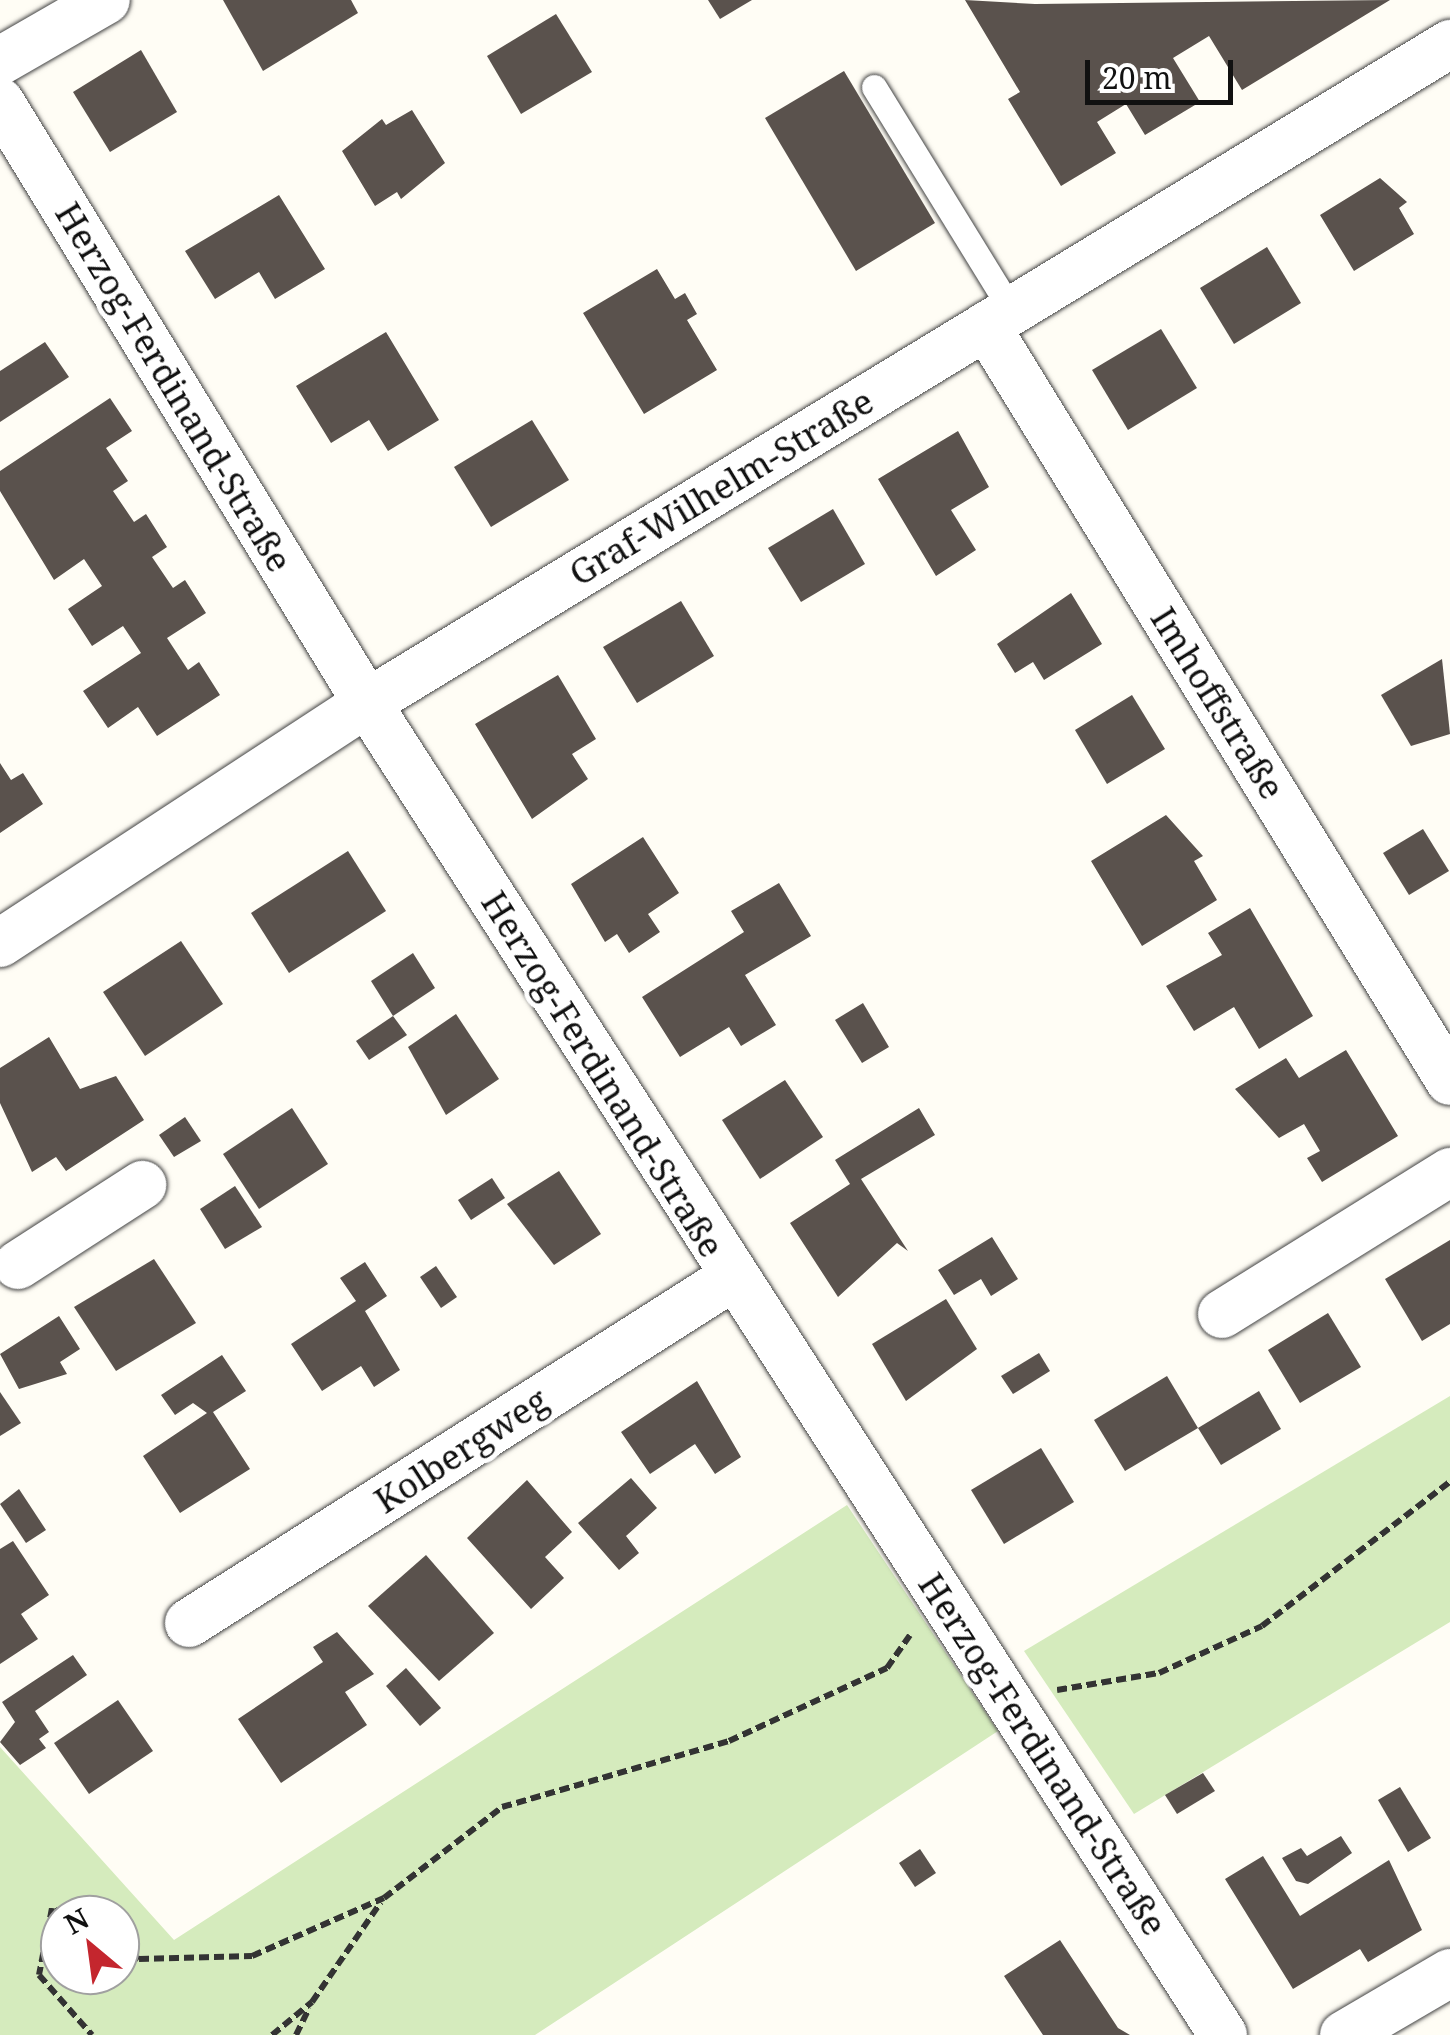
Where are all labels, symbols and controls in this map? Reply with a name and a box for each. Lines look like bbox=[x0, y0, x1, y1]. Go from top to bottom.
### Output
scale bar bbox=[1090, 40, 1238, 102]
text: 20 m bbox=[1102, 57, 1172, 98]
street label: Herzog-Ferdinand-Straße bbox=[47, 195, 301, 579]
street label: Graf-Wilhelm-Straße bbox=[562, 380, 880, 594]
street label: Imhoffstraße bbox=[1142, 599, 1294, 807]
street label: Herzog-Ferdinand-Straße bbox=[473, 883, 733, 1265]
street label: Kolbergweg bbox=[366, 1378, 556, 1522]
street label: Herzog-Ferdinand-Straße bbox=[910, 1565, 1176, 1943]
north arrow bbox=[40, 1895, 140, 1995]
text: N bbox=[58, 1899, 95, 1942]

